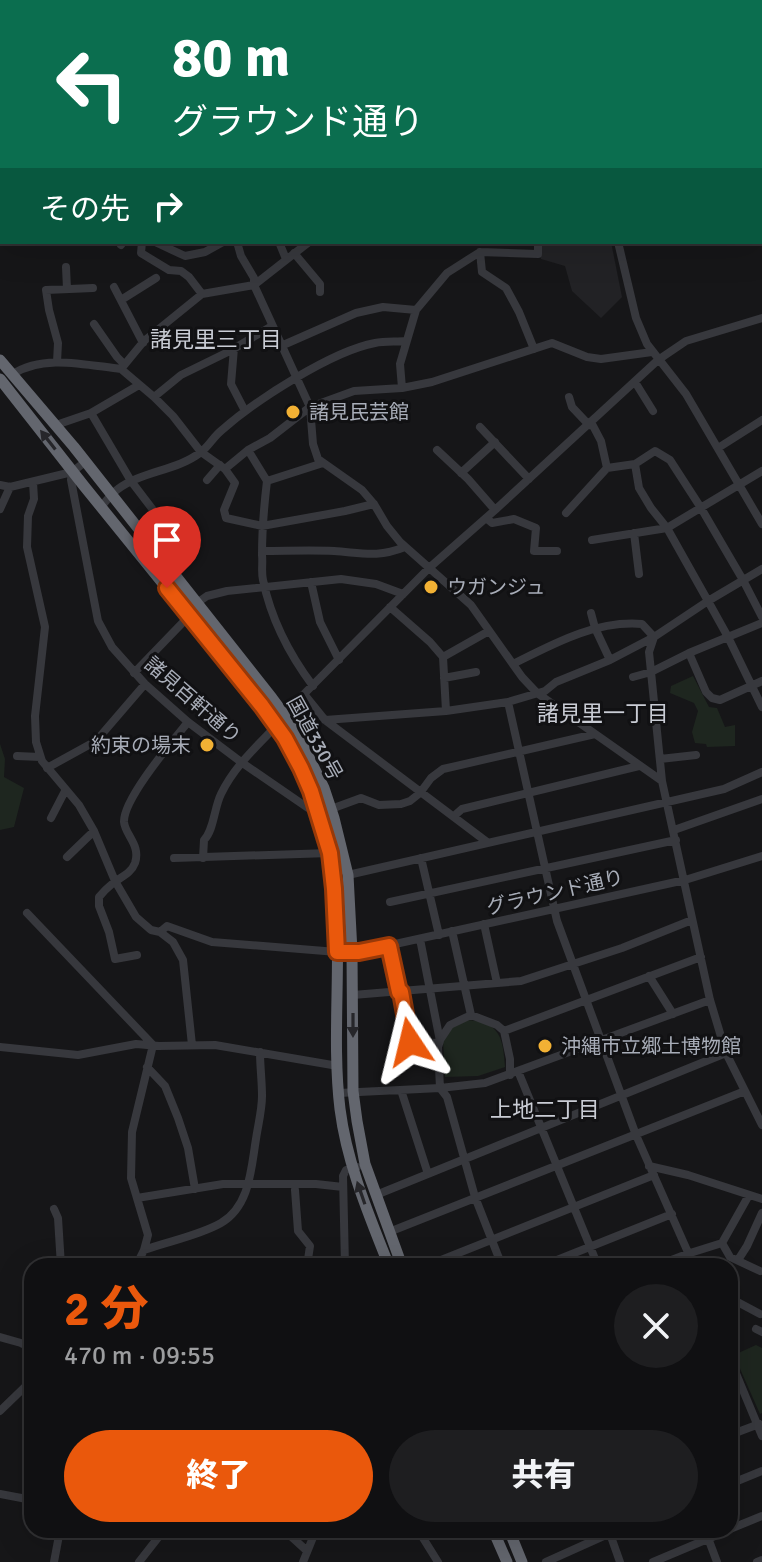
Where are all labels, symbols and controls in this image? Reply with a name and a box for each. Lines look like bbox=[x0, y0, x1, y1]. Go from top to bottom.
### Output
text: 80 m bbox=[172, 23, 290, 92]
icon: left bbox=[40, 32, 144, 136]
text: グラウンド通り bbox=[172, 100, 424, 145]
icon: right bbox=[146, 184, 190, 228]
text: その先 bbox=[40, 191, 130, 228]
district label: 諸見里三丁目 bbox=[150, 326, 282, 353]
place label: 諸見民芸館 bbox=[309, 400, 409, 425]
marker: 諸見民芸館 bbox=[284, 403, 302, 421]
one-way arrow bbox=[40, 430, 56, 450]
pin bbox=[133, 506, 201, 588]
icon: arrive bbox=[145, 518, 189, 562]
place label: ウガンジュ bbox=[447, 575, 546, 600]
marker: ウガンジュ bbox=[422, 578, 440, 596]
street label: 諸見百軒通り bbox=[139, 652, 246, 749]
street label: 国道330号 bbox=[281, 692, 348, 785]
district label: 諸見里一丁目 bbox=[537, 700, 669, 727]
place label: 約束の場末 bbox=[91, 733, 191, 758]
marker: 約束の場末 bbox=[198, 736, 216, 754]
street label: グラウンド通り bbox=[484, 865, 626, 920]
position arrow bbox=[368, 1000, 452, 1084]
one-way arrow bbox=[347, 1013, 359, 1038]
place label: 沖縄市立郷土博物館 bbox=[561, 1034, 741, 1059]
marker: 沖縄市立郷土博物館 bbox=[536, 1037, 554, 1055]
district label: 上地二丁目 bbox=[490, 1096, 600, 1123]
one-way arrow bbox=[354, 1181, 366, 1205]
text: 2 分 bbox=[64, 1280, 148, 1339]
button: close bbox=[614, 1284, 698, 1368]
text: 470 m · 09:55 bbox=[64, 1340, 215, 1372]
button: 終了 bbox=[64, 1430, 373, 1522]
button: 共有 bbox=[389, 1430, 698, 1522]

